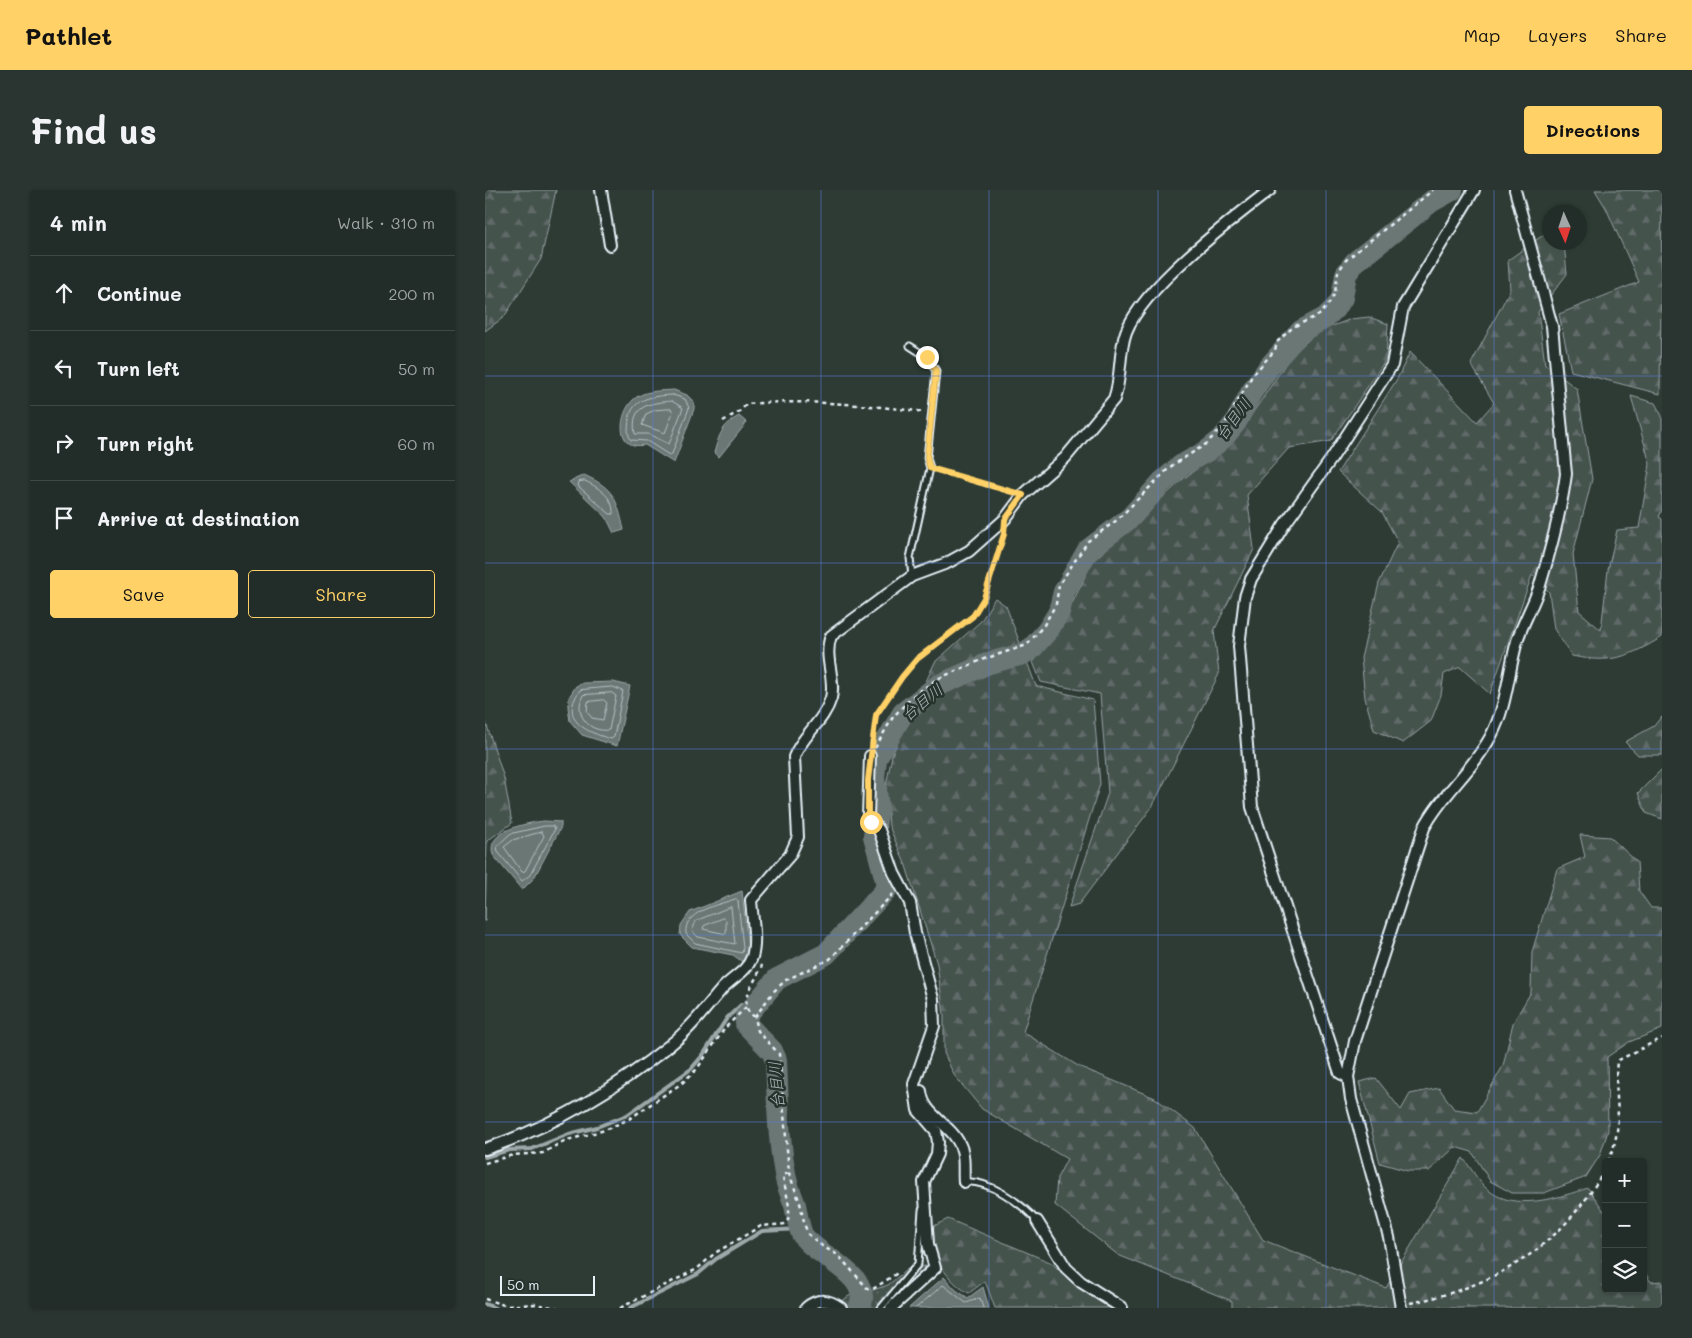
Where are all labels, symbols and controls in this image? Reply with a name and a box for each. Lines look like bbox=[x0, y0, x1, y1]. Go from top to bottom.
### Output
text: Pathlet bbox=[25, 20, 112, 51]
text: Map bbox=[1464, 23, 1500, 47]
text: Layers bbox=[1528, 23, 1587, 47]
text: Share bbox=[1615, 23, 1667, 47]
button: Directions bbox=[1524, 106, 1662, 154]
text: Find us bbox=[30, 107, 157, 153]
north arrow bbox=[1542, 205, 1587, 250]
text: 4 min bbox=[50, 209, 107, 236]
text: Walk · 310 m bbox=[337, 212, 435, 233]
icon: ahead bbox=[50, 279, 78, 307]
text: Continue bbox=[97, 281, 182, 306]
text: 200 m bbox=[388, 283, 435, 304]
route end bbox=[916, 346, 939, 369]
icon: left bbox=[50, 354, 78, 382]
text: Turn left bbox=[97, 356, 180, 381]
text: 50 m bbox=[398, 358, 435, 379]
water label: 台目川 bbox=[1210, 393, 1255, 444]
icon: right bbox=[50, 429, 78, 457]
text: Turn right bbox=[97, 431, 194, 456]
text: 60 m bbox=[398, 433, 435, 454]
icon: arrive bbox=[50, 504, 78, 532]
text: Arrive at destination bbox=[97, 506, 300, 531]
button: Save bbox=[50, 570, 238, 618]
button: Share bbox=[248, 570, 435, 618]
water label: 台目川 bbox=[896, 678, 947, 725]
route start bbox=[860, 811, 883, 834]
water label: 台目川 bbox=[763, 1060, 788, 1110]
map controls bbox=[1602, 1158, 1647, 1293]
button: + bbox=[1602, 1158, 1647, 1203]
button: − bbox=[1602, 1203, 1647, 1248]
button: layers bbox=[1602, 1248, 1647, 1293]
scale bar bbox=[500, 1273, 595, 1296]
text: 50 m bbox=[507, 1275, 539, 1294]

